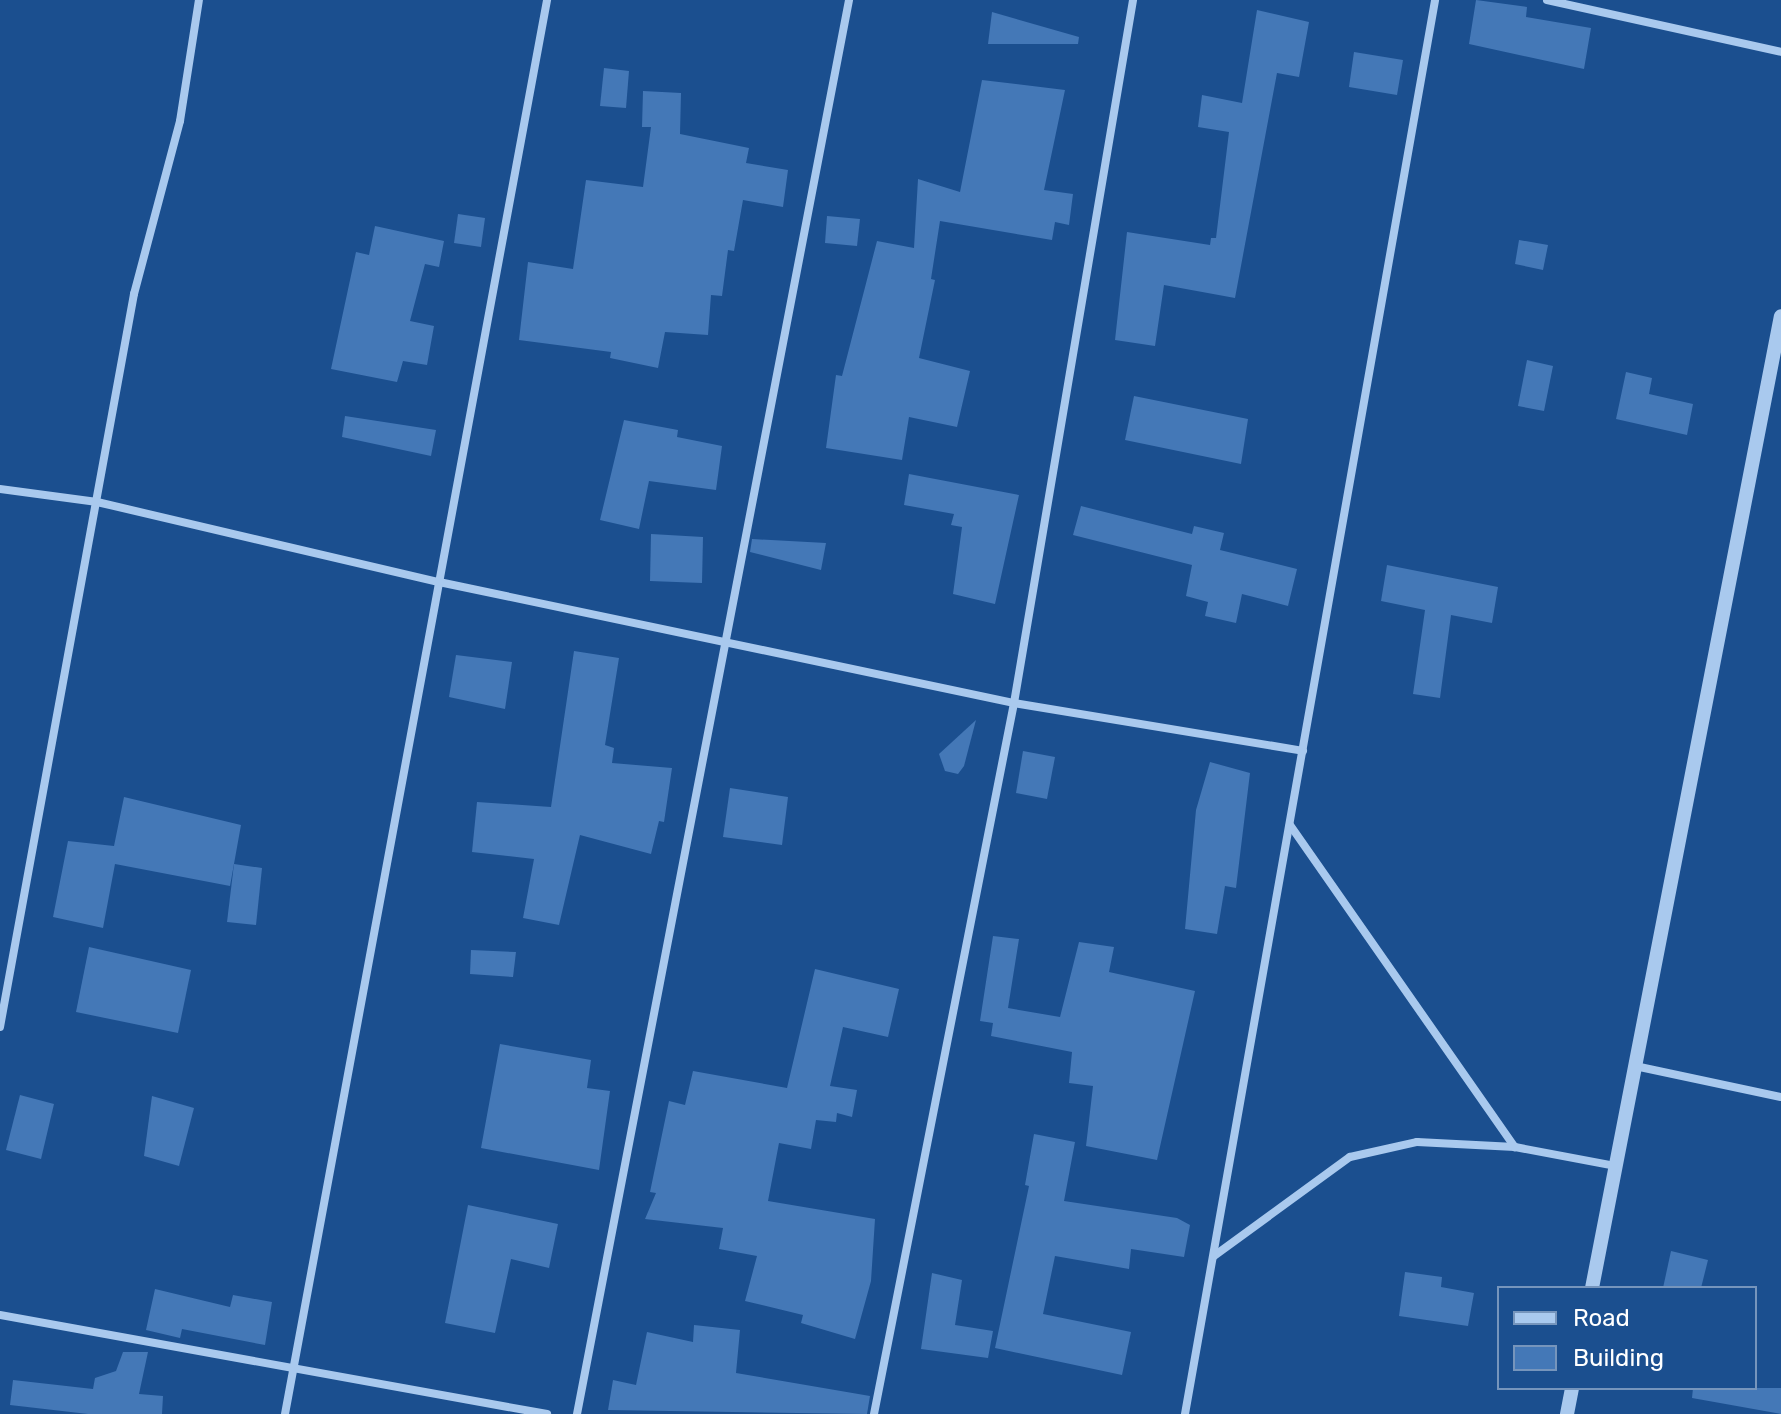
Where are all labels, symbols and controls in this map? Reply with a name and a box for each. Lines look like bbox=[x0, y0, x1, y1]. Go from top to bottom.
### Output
legend bbox=[1497, 1286, 1757, 1390]
text: Road bbox=[1573, 1304, 1630, 1332]
text: Building bbox=[1573, 1344, 1664, 1372]

